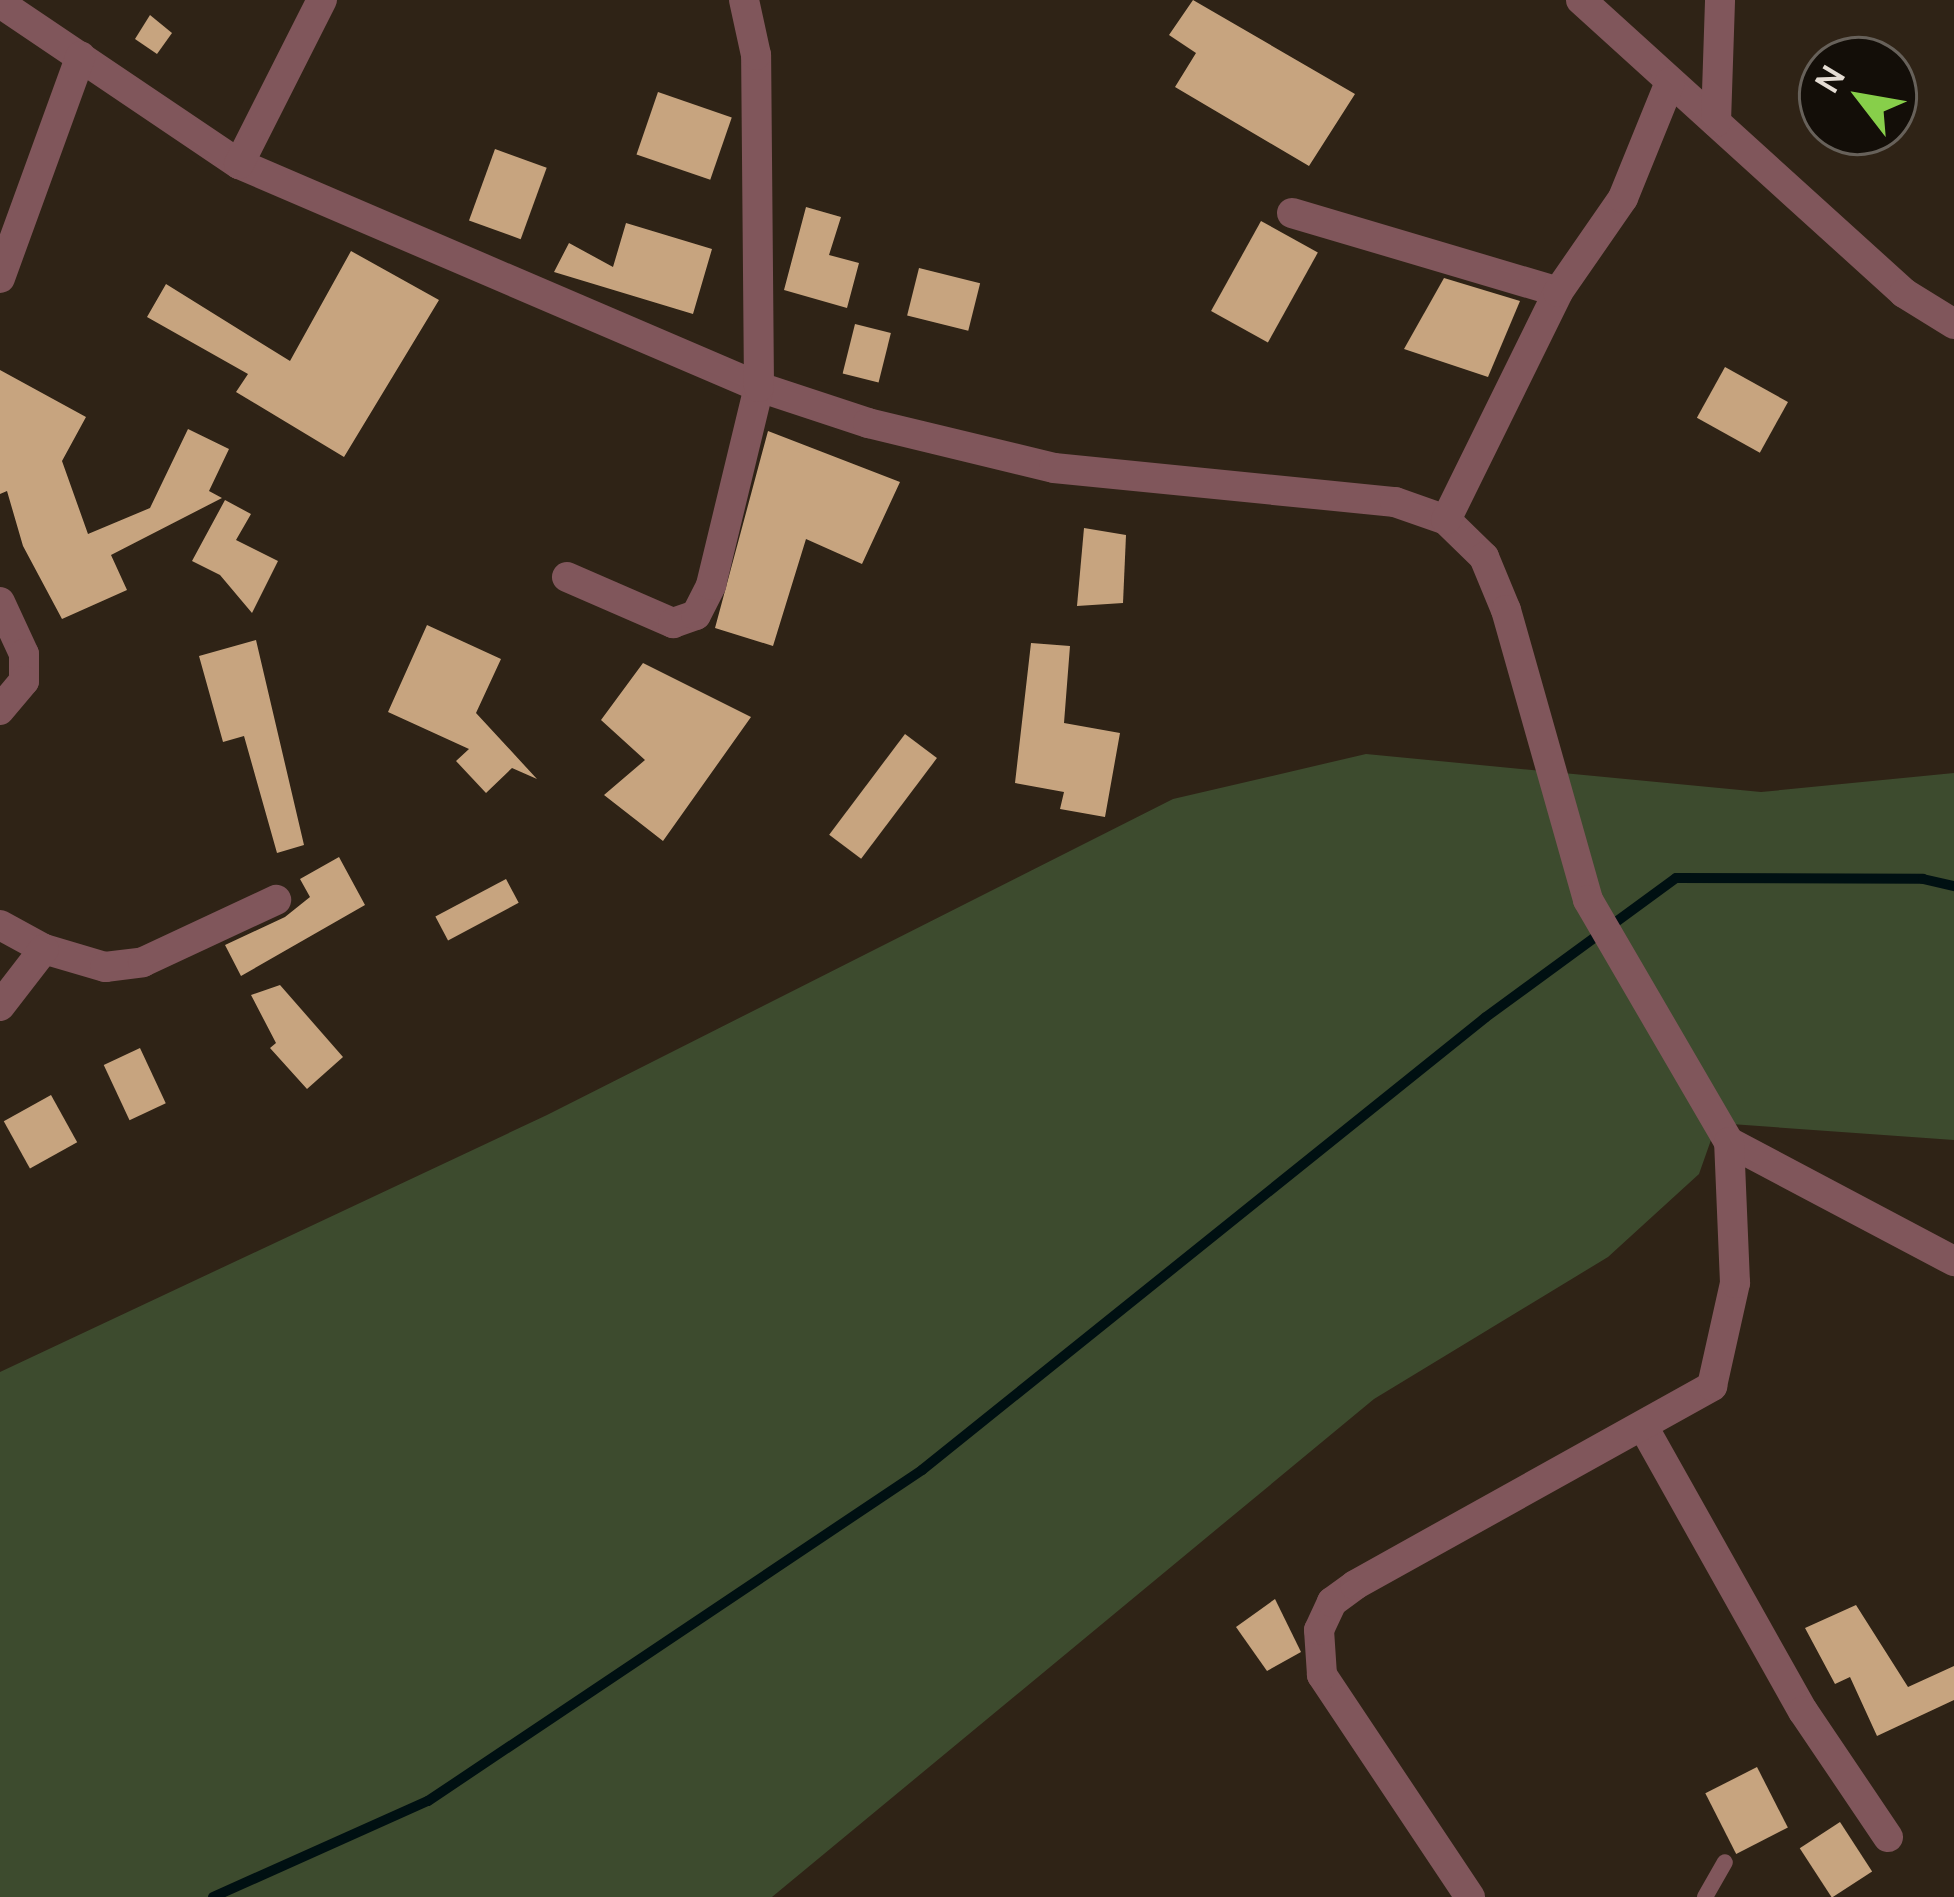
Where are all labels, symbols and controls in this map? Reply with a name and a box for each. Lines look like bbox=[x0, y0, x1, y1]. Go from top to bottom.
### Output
north arrow bbox=[1798, 36, 1918, 156]
text: N bbox=[1804, 57, 1855, 101]

